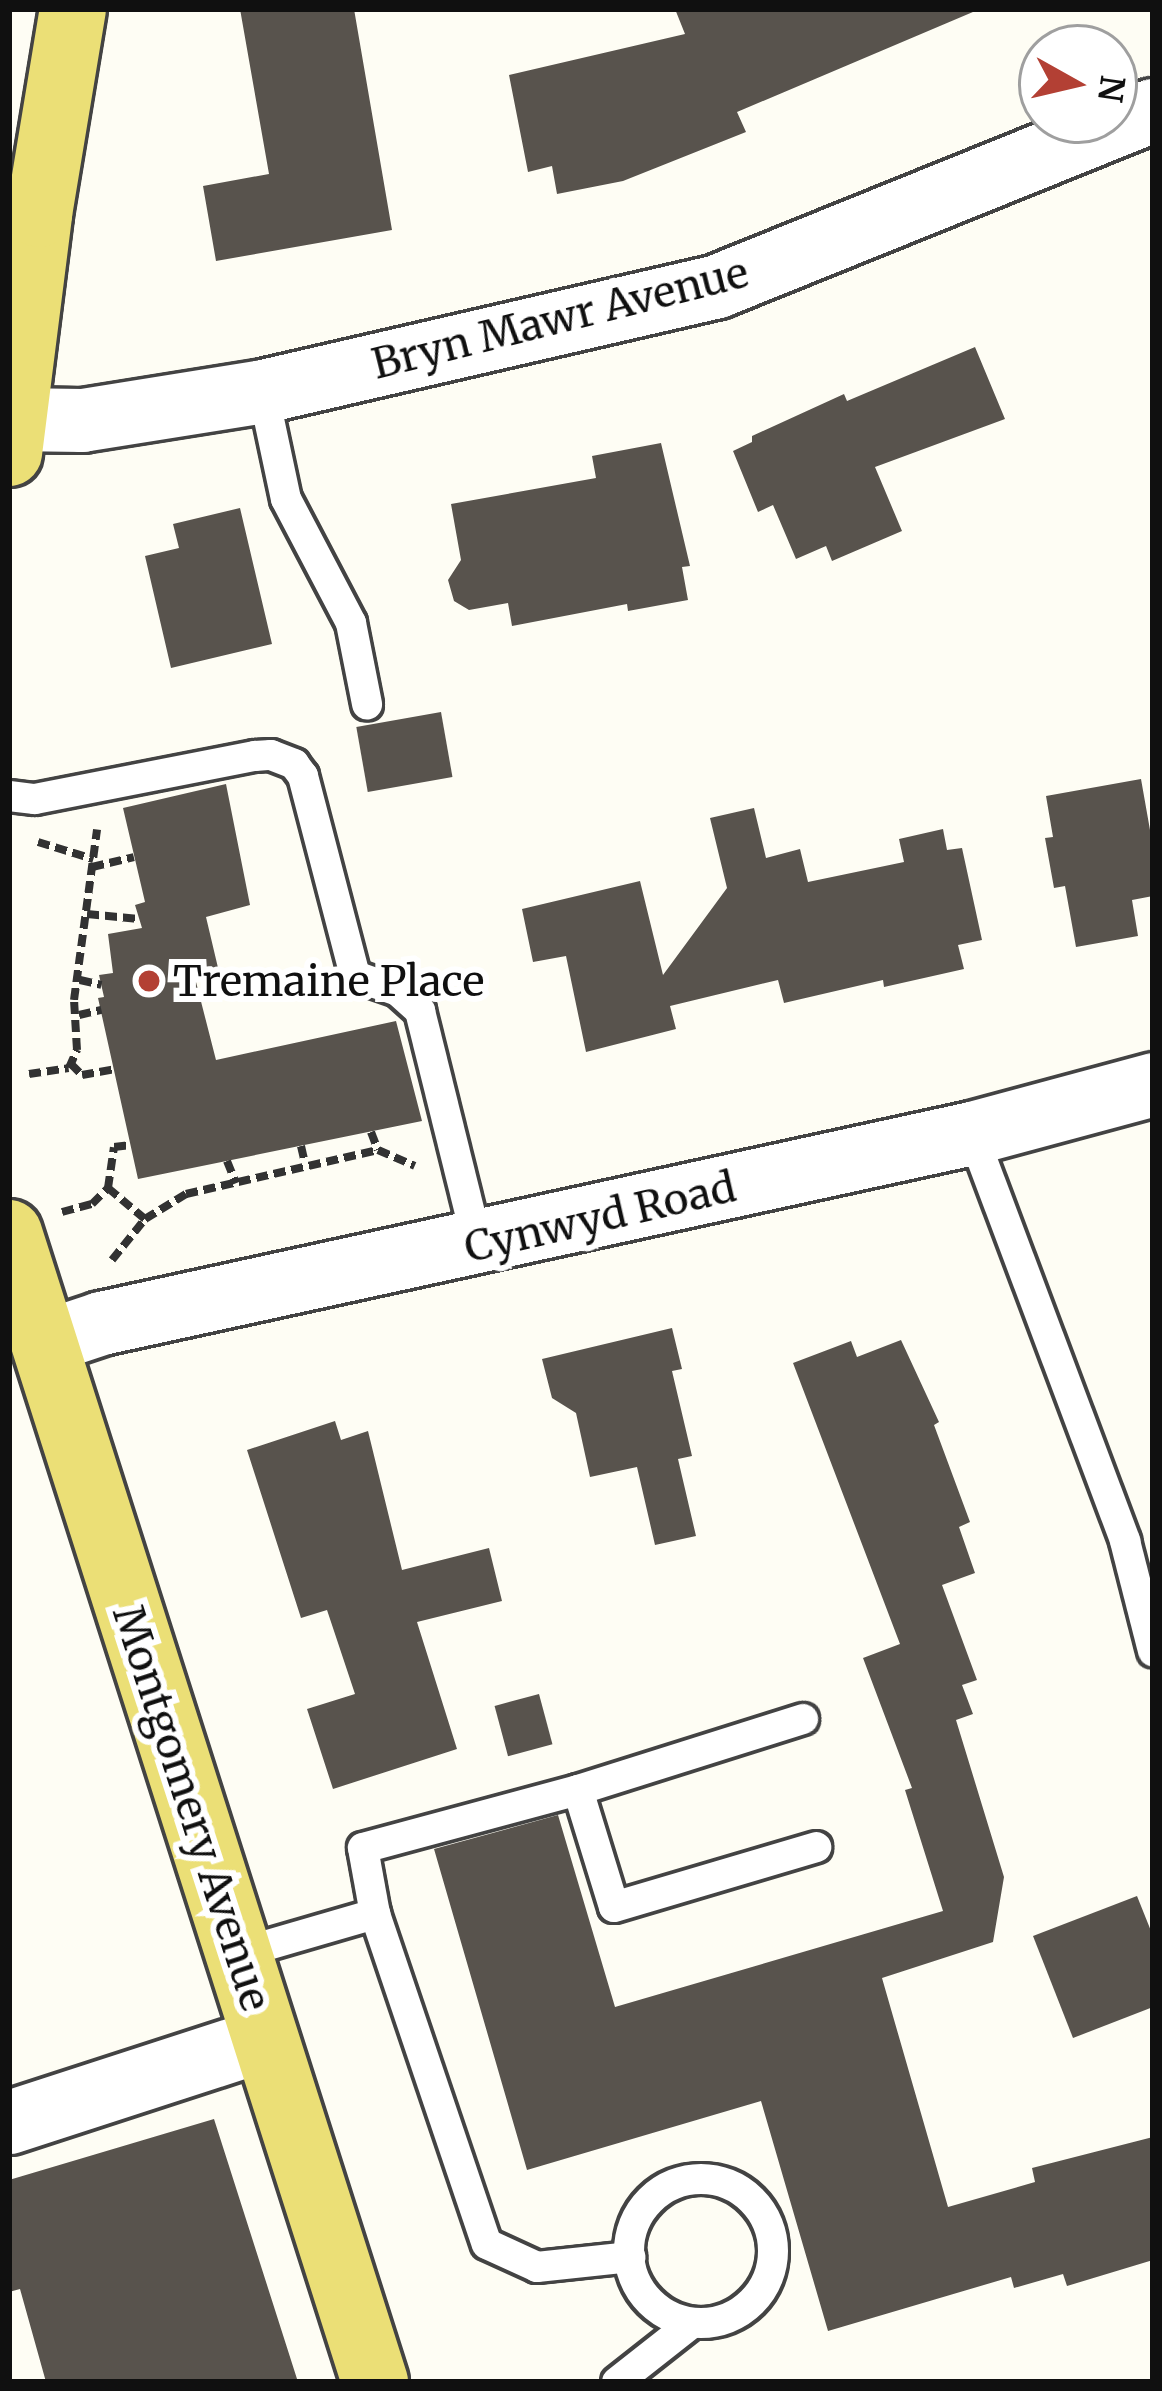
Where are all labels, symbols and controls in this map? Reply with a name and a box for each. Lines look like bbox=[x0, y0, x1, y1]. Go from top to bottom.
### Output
north arrow bbox=[1018, 24, 1138, 144]
text: N bbox=[1089, 73, 1133, 104]
street label: Bryn Mawr Avenue bbox=[367, 247, 753, 389]
place label: Tremaine Place bbox=[173, 956, 484, 1006]
marker: Tremaine Place bbox=[136, 968, 162, 994]
street label: Cynwyd Road bbox=[460, 1161, 740, 1273]
street label: Montgomery Avenue bbox=[103, 1599, 281, 2017]

